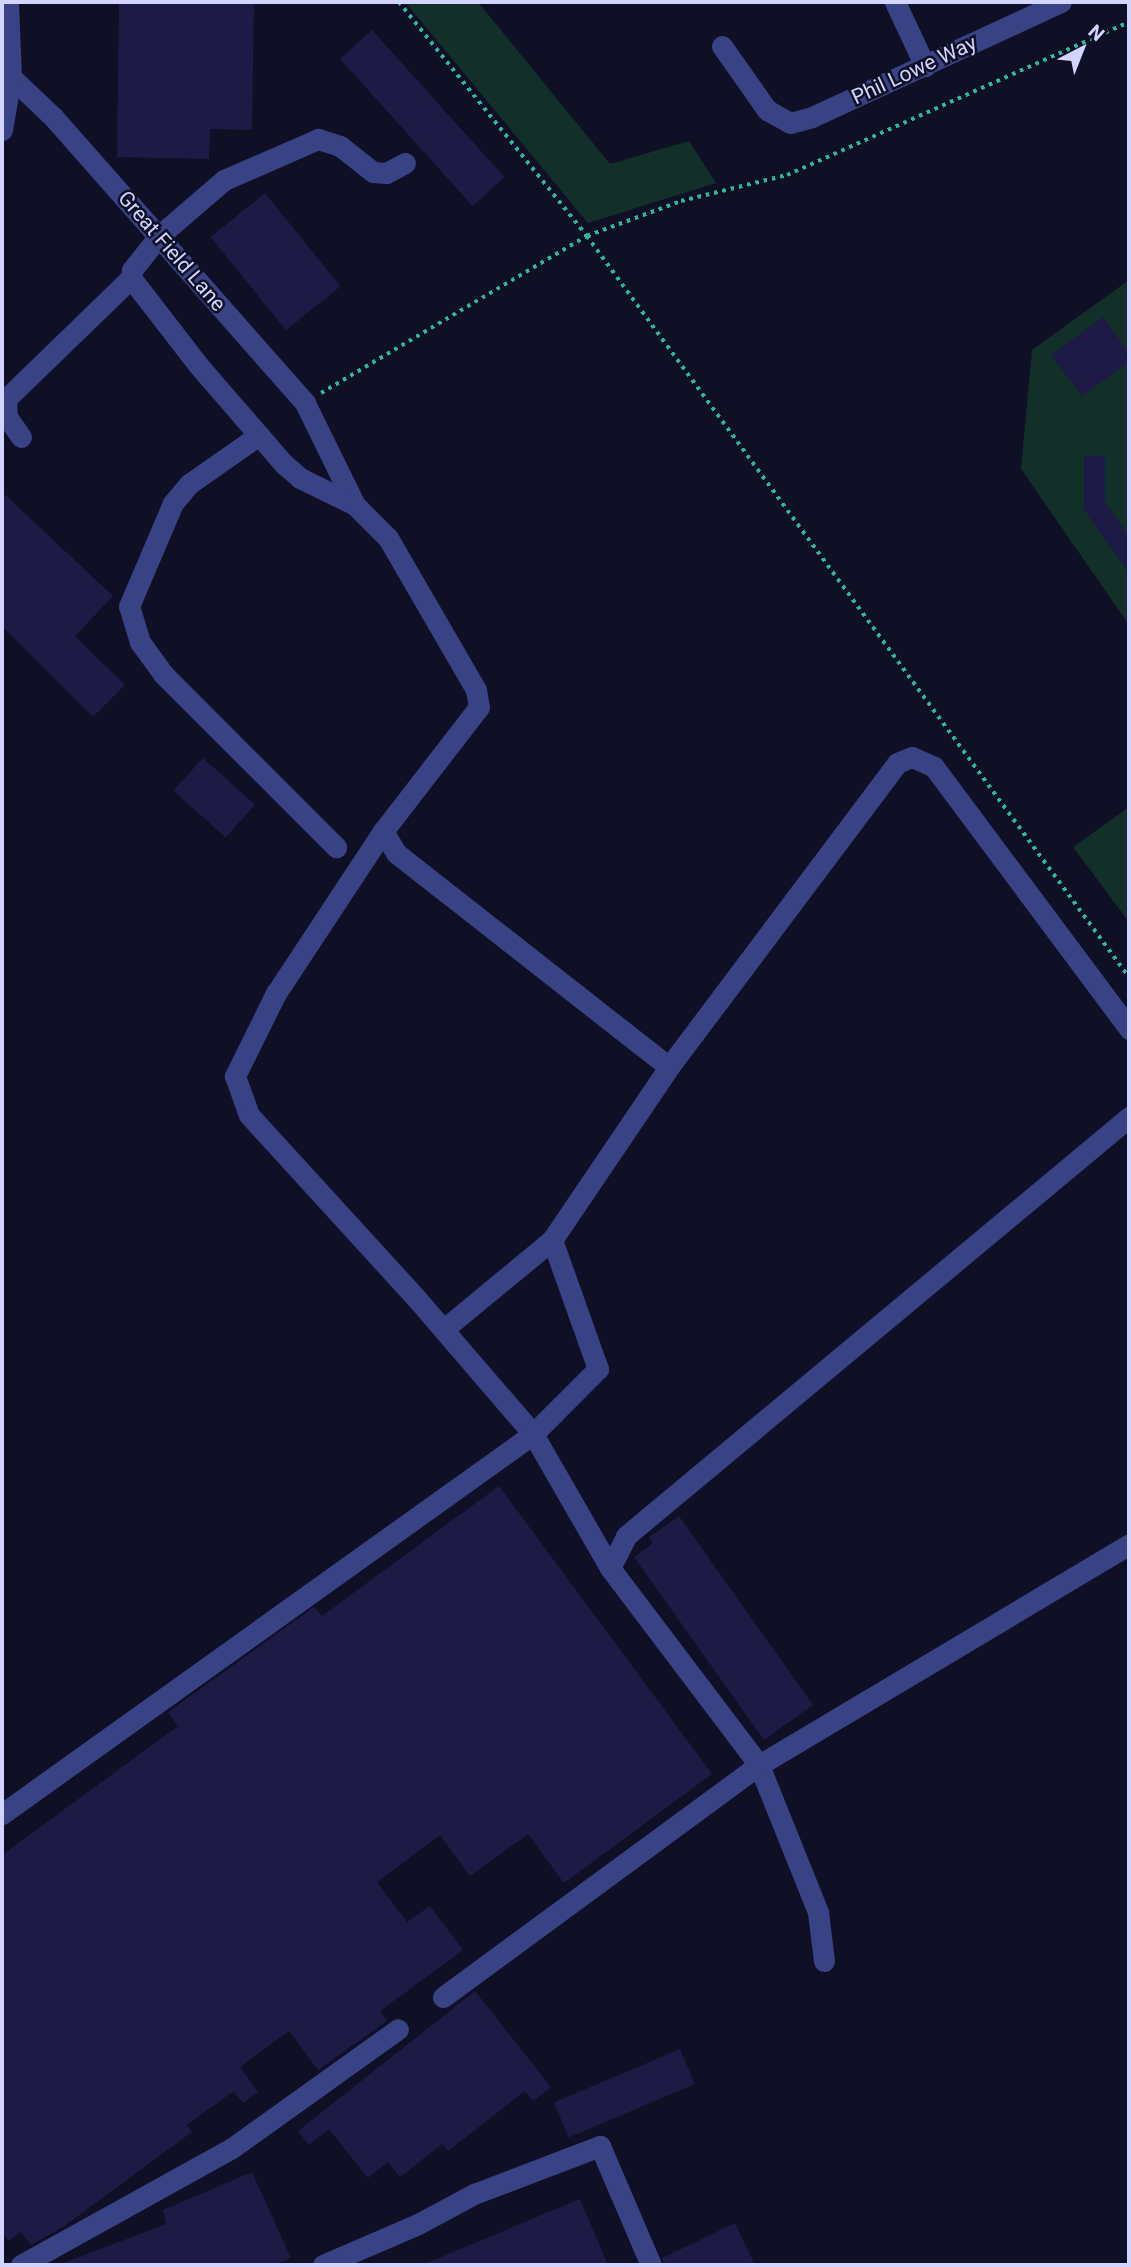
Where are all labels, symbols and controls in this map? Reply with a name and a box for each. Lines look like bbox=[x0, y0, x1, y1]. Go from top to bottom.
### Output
north arrow bbox=[1047, 14, 1117, 84]
text: N bbox=[1084, 20, 1109, 46]
street label: Phil Lowe Way bbox=[847, 30, 981, 110]
street label: Great Field Lane bbox=[113, 186, 231, 316]

